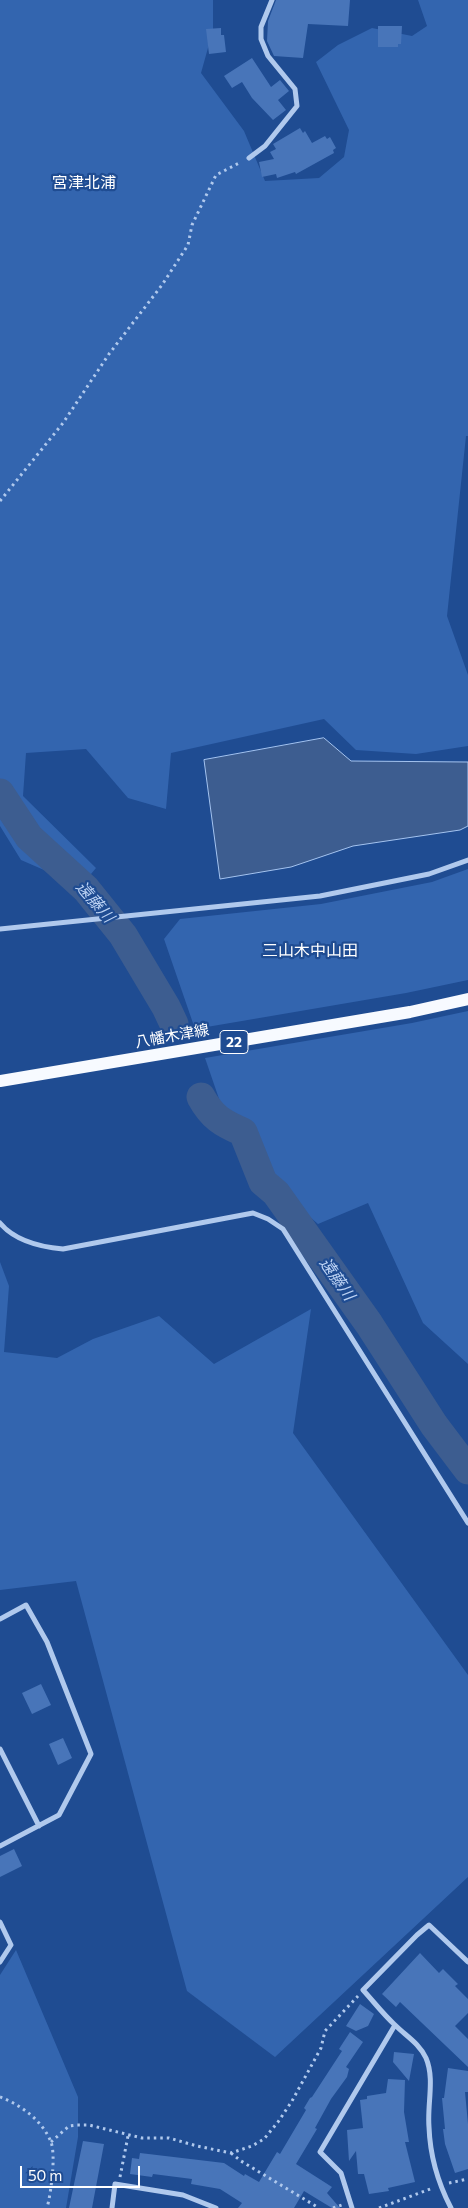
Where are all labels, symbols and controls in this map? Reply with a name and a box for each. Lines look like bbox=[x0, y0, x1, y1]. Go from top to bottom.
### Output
district label: 宮津北浦 bbox=[52, 173, 116, 193]
water label: 遠藤川 bbox=[72, 878, 118, 926]
district label: 三山木中山田 bbox=[262, 941, 358, 961]
street label: 八幡木津線 bbox=[134, 1021, 210, 1051]
road number: 22 bbox=[220, 1030, 248, 1054]
water label: 遠藤川 bbox=[315, 1254, 359, 1304]
scale bar bbox=[22, 2156, 142, 2188]
text: 50 m bbox=[28, 2166, 62, 2184]

